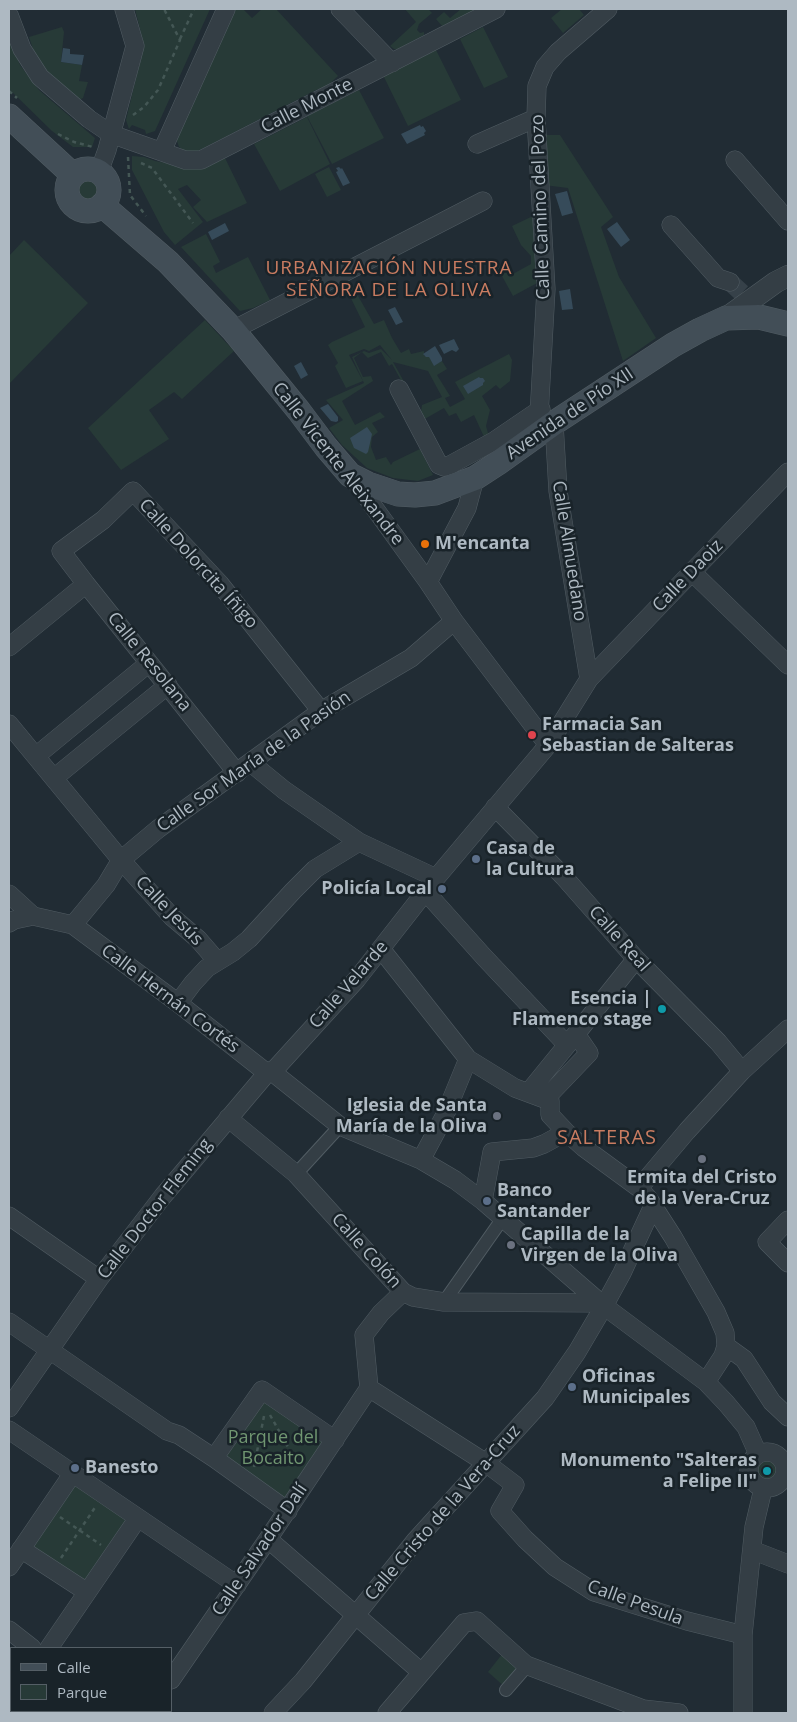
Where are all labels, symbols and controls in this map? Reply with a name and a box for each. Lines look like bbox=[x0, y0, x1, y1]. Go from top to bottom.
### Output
street label: Calle Monte bbox=[258, 74, 356, 138]
street label: Calle Camino del Pozo bbox=[527, 114, 555, 300]
district label: URBANIZACIÓN NUESTRA SEÑORA DE LA OLIVA bbox=[263, 258, 515, 302]
street label: Avenida de Pío XII bbox=[502, 363, 638, 465]
street label: Calle Vicente Aleixandre bbox=[268, 378, 408, 550]
street label: Calle Almuedano bbox=[547, 479, 591, 623]
street label: Calle Dolorcita Íñigo bbox=[134, 495, 262, 633]
place label: M'encanta bbox=[435, 533, 530, 555]
street label: Calle Daoiz bbox=[648, 535, 728, 617]
marker: M'encanta bbox=[419, 538, 431, 550]
street label: Calle Resolana bbox=[102, 608, 196, 716]
street label: Calle Sor María de la Pasión bbox=[153, 687, 355, 837]
place label: Farmacia San Sebastian de Salteras bbox=[542, 714, 734, 756]
marker: Farmacia San Sebastian de Salteras bbox=[526, 729, 538, 741]
place label: Casa de la Cultura bbox=[486, 838, 575, 881]
marker: Casa de la Cultura bbox=[470, 853, 482, 865]
street label: Calle Jesús bbox=[131, 872, 207, 950]
place label: Policía Local bbox=[321, 878, 432, 900]
marker: Policía Local bbox=[436, 883, 448, 895]
street label: Calle Real bbox=[584, 902, 654, 976]
street label: Calle Velarde bbox=[305, 937, 393, 1033]
street label: Calle Hernán Cortés bbox=[97, 940, 243, 1058]
place label: Esencia | Flamenco stage bbox=[512, 988, 652, 1030]
marker: Esencia | Flamenco stage bbox=[656, 1003, 668, 1015]
place label: Iglesia de Santa María de la Oliva bbox=[336, 1095, 487, 1138]
marker: Iglesia de Santa María de la Oliva bbox=[491, 1110, 503, 1122]
district label: SALTERAS bbox=[556, 1126, 658, 1150]
street label: Calle Doctor Fleming bbox=[93, 1134, 217, 1284]
marker: Ermita del Cristo de la Vera-Cruz bbox=[696, 1153, 708, 1165]
place label: Ermita del Cristo de la Vera-Cruz bbox=[627, 1167, 777, 1210]
place label: Banco Santander bbox=[497, 1180, 590, 1222]
marker: Banco Santander bbox=[481, 1195, 493, 1207]
street label: Calle Colón bbox=[327, 1209, 405, 1293]
place label: Capilla de la Virgen de la Oliva bbox=[521, 1224, 678, 1266]
marker: Capilla de la Virgen de la Oliva bbox=[505, 1239, 517, 1251]
place label: Oficinas Municipales bbox=[582, 1366, 690, 1408]
marker: Oficinas Municipales bbox=[566, 1381, 578, 1393]
street label: Calle Cristo de la Vera-Cruz bbox=[361, 1421, 525, 1605]
park label: Parque del Bocaito bbox=[228, 1427, 318, 1470]
place label: Monumento "Salteras a Felipe II" bbox=[560, 1450, 757, 1492]
place label: Banesto bbox=[85, 1457, 158, 1479]
marker: Banesto bbox=[69, 1462, 81, 1474]
marker: Monumento "Salteras a Felipe II" bbox=[761, 1465, 773, 1477]
street label: Calle Salvador Dalí bbox=[208, 1480, 312, 1620]
street label: Calle Pesula bbox=[584, 1576, 686, 1630]
legend bbox=[10, 1647, 172, 1712]
text: Calle bbox=[57, 1657, 91, 1677]
text: Parque bbox=[57, 1682, 107, 1702]

